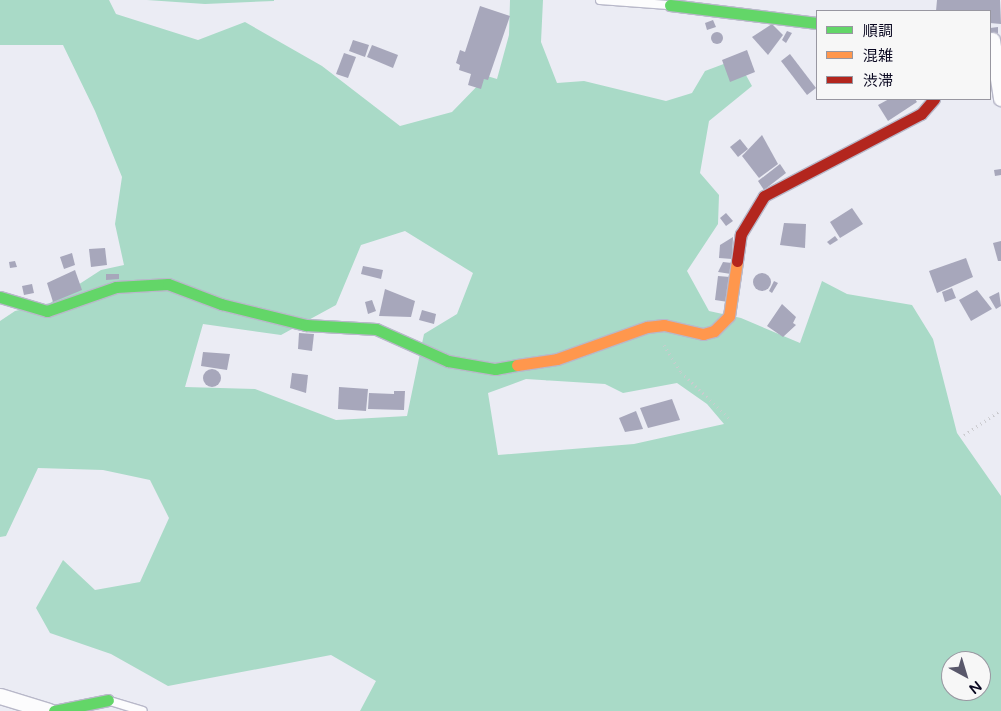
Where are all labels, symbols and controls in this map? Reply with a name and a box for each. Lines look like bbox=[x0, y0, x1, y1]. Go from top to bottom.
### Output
legend bbox=[816, 10, 991, 100]
text: 順調 bbox=[863, 22, 893, 40]
text: 混雑 bbox=[863, 47, 893, 65]
text: 渋滞 bbox=[863, 72, 893, 90]
north arrow bbox=[941, 651, 991, 701]
text: N bbox=[965, 677, 985, 697]

